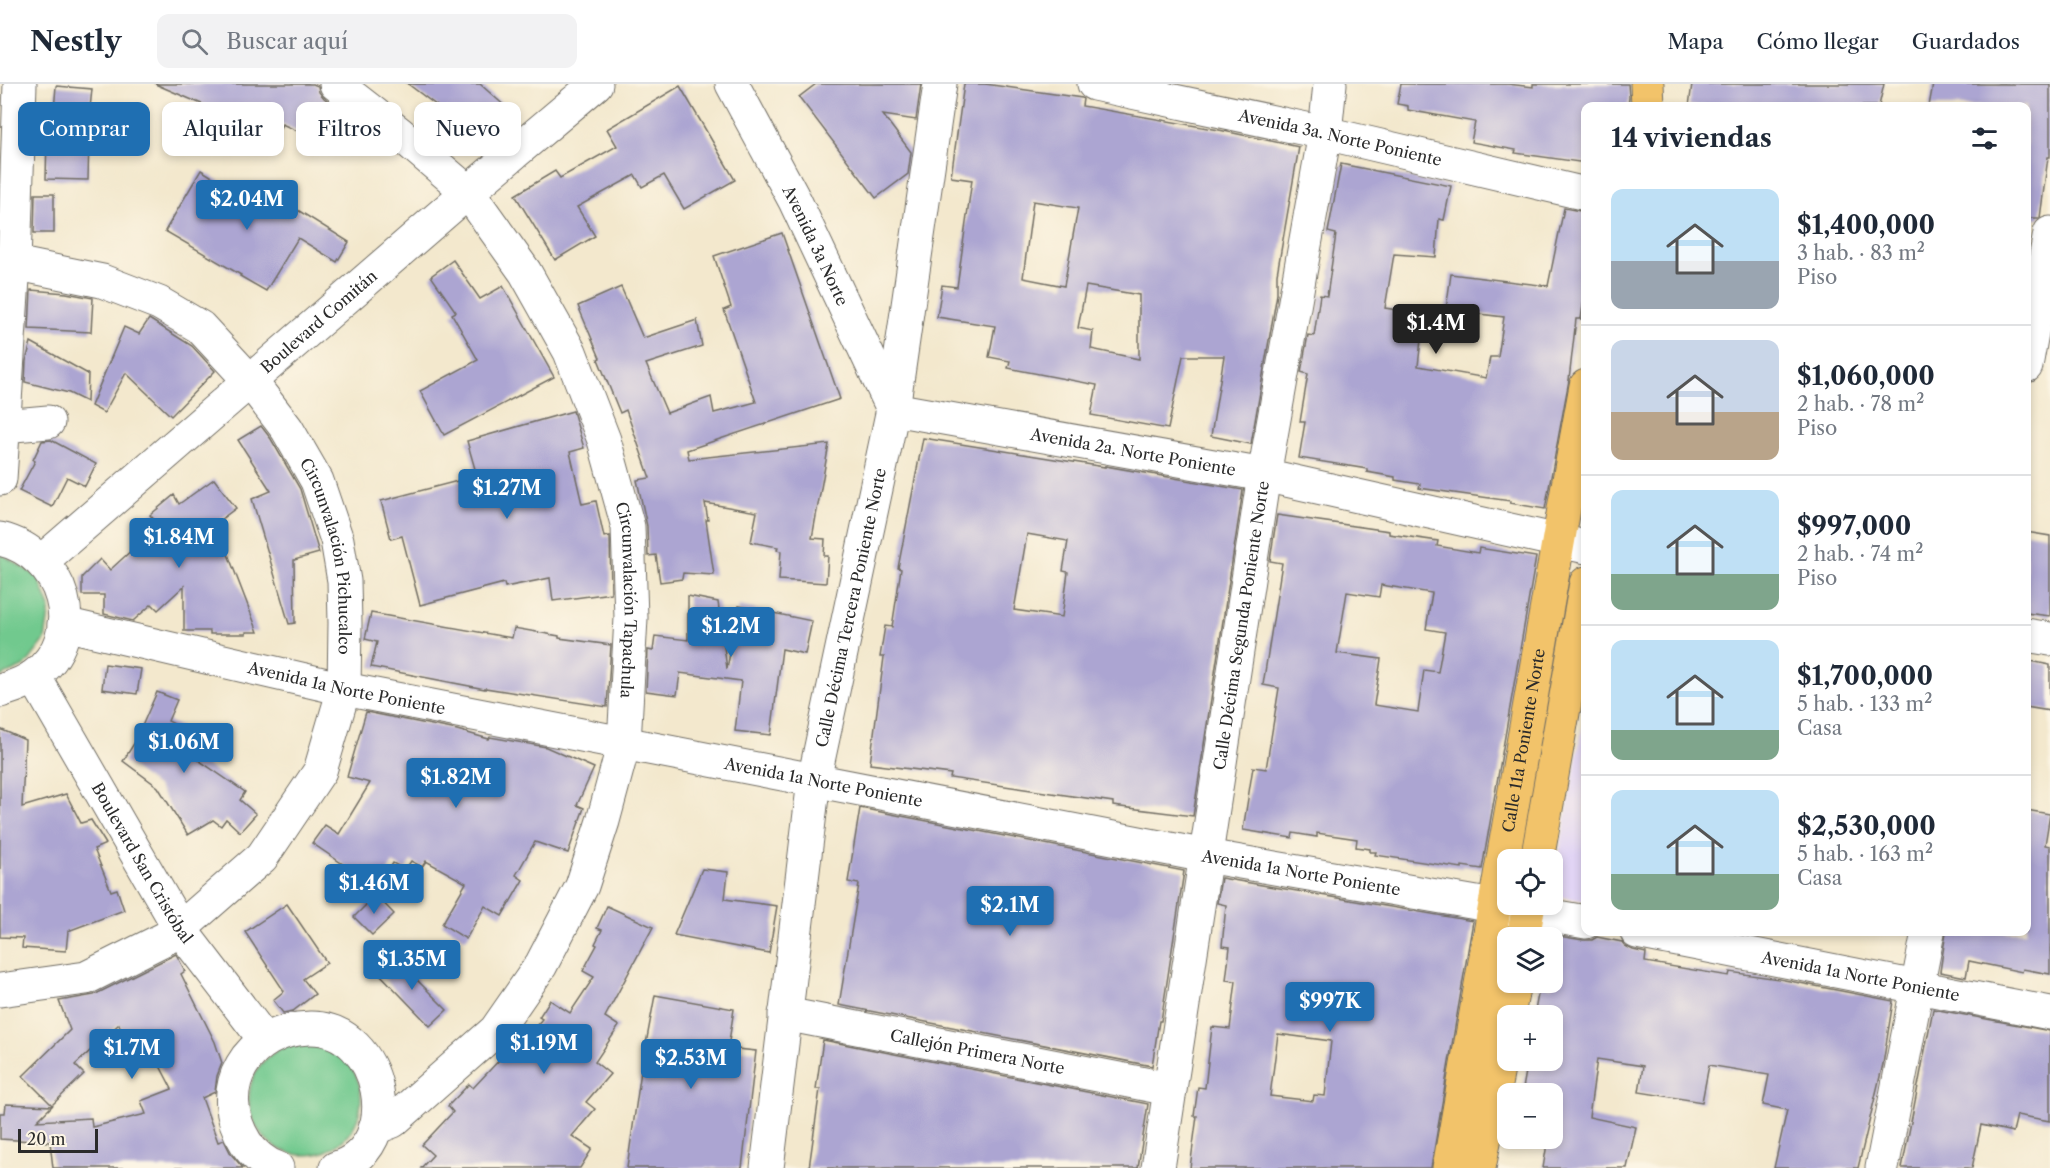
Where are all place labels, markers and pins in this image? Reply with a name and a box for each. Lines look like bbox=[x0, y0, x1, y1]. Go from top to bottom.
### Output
pin: $2.04M bbox=[198, 180, 296, 231]
pin: $1.4M bbox=[1394, 304, 1478, 355]
pin: $1.27M bbox=[458, 469, 556, 520]
pin: $1.84M bbox=[130, 518, 228, 569]
pin: $1.2M bbox=[689, 607, 773, 658]
pin: $1.06M bbox=[135, 723, 233, 774]
pin: $1.82M bbox=[407, 758, 505, 809]
pin: $1.46M bbox=[325, 864, 423, 915]
pin: $2.1M bbox=[968, 886, 1052, 937]
pin: $1.35M bbox=[363, 940, 461, 991]
pin: $997K bbox=[1288, 982, 1372, 1033]
pin: $1.19M bbox=[495, 1024, 593, 1075]
pin: $1.7M bbox=[90, 1029, 174, 1080]
pin: $2.53M bbox=[642, 1039, 740, 1090]

